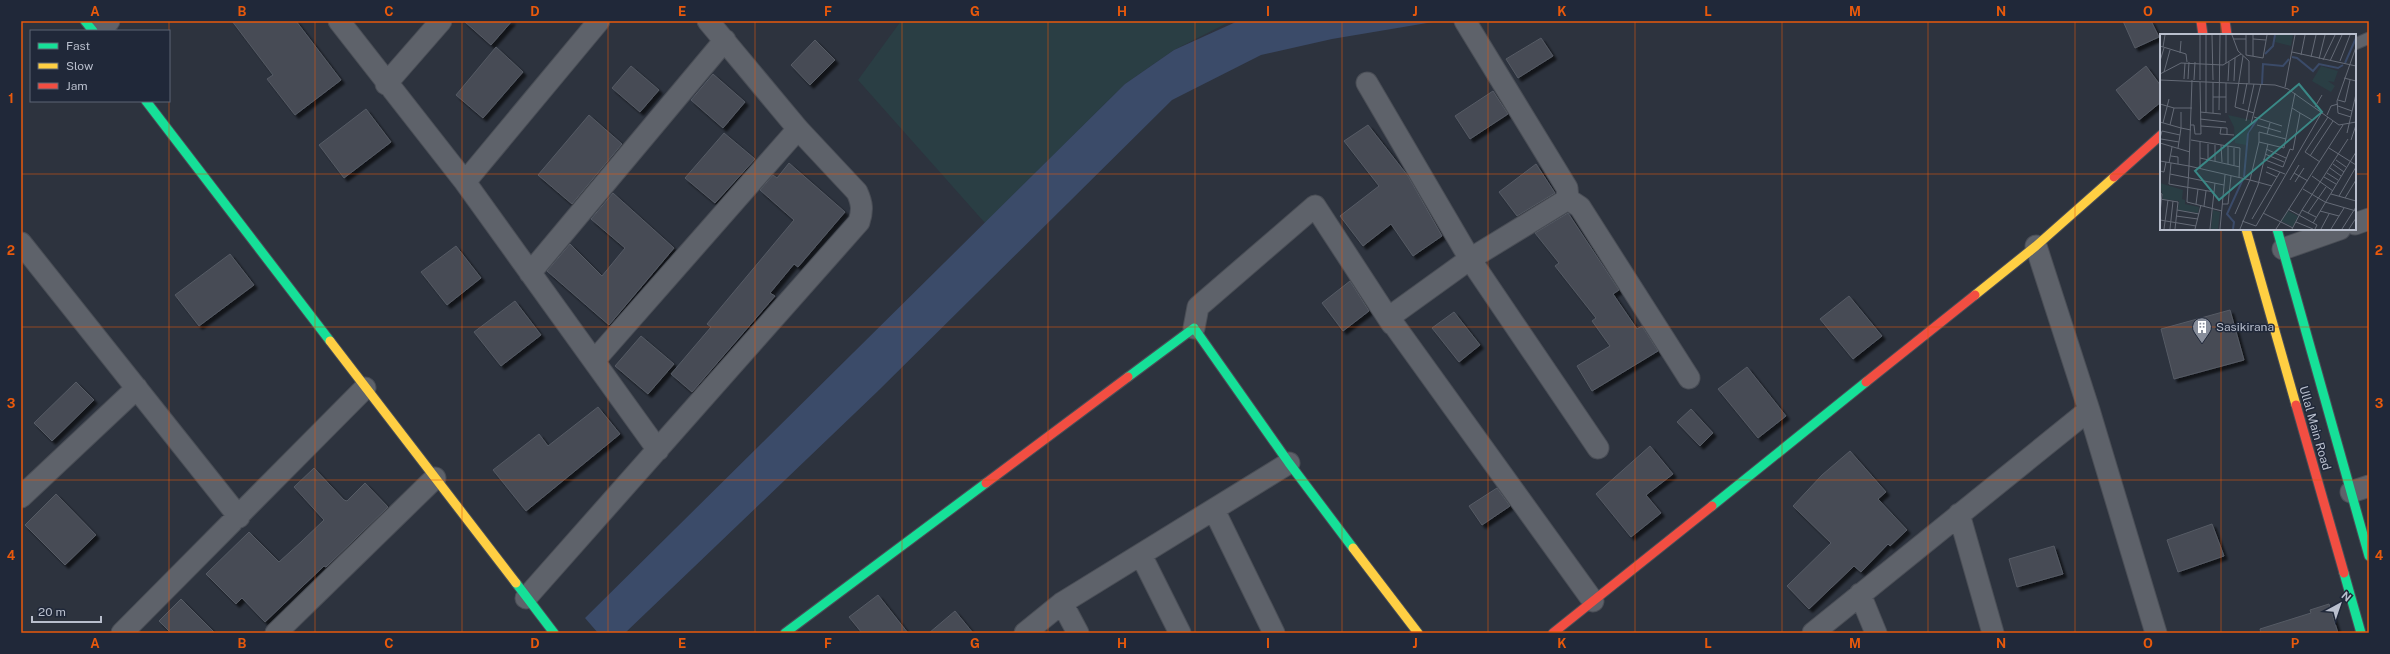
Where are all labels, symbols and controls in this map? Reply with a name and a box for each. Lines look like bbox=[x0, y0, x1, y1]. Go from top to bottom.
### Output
text: A bbox=[90, 4, 100, 19]
text: B bbox=[238, 4, 247, 19]
text: C bbox=[384, 4, 394, 19]
text: D bbox=[530, 4, 540, 19]
text: E bbox=[678, 4, 686, 19]
text: F bbox=[824, 4, 832, 19]
text: G bbox=[970, 4, 980, 19]
text: H bbox=[1117, 4, 1127, 19]
text: I bbox=[1266, 4, 1270, 19]
text: J bbox=[1412, 4, 1418, 19]
text: K bbox=[1557, 4, 1567, 19]
text: L bbox=[1704, 4, 1712, 19]
text: M bbox=[1849, 4, 1861, 19]
text: N bbox=[1996, 4, 2006, 19]
text: O bbox=[2143, 4, 2153, 19]
text: P bbox=[2291, 4, 2300, 19]
legend bbox=[30, 30, 170, 102]
inset map bbox=[2160, 34, 2356, 230]
text: Fast bbox=[66, 39, 91, 53]
text: Slow bbox=[66, 59, 94, 73]
text: Jam bbox=[66, 79, 88, 93]
text: 1 bbox=[8, 91, 14, 106]
text: 1 bbox=[2376, 91, 2382, 106]
text: 2 bbox=[7, 243, 15, 258]
text: 2 bbox=[2375, 243, 2383, 258]
building icon: Sasikirana bbox=[2191, 316, 2213, 344]
place label: Sasikirana bbox=[2216, 320, 2274, 334]
street label: Ullal Main Road bbox=[2296, 384, 2334, 472]
text: 3 bbox=[7, 396, 16, 411]
text: 3 bbox=[2375, 396, 2384, 411]
text: 4 bbox=[7, 548, 16, 563]
text: 4 bbox=[2375, 548, 2384, 563]
north arrow bbox=[2320, 584, 2360, 624]
text: N bbox=[2339, 589, 2354, 604]
scale bar bbox=[32, 598, 101, 624]
text: 20 m bbox=[38, 605, 66, 619]
text: A bbox=[90, 636, 100, 651]
text: B bbox=[238, 636, 247, 651]
text: C bbox=[384, 636, 394, 651]
text: D bbox=[530, 636, 540, 651]
text: E bbox=[678, 636, 686, 651]
text: F bbox=[824, 636, 832, 651]
text: G bbox=[970, 636, 980, 651]
text: H bbox=[1117, 636, 1127, 651]
text: I bbox=[1266, 636, 1270, 651]
text: J bbox=[1412, 636, 1418, 651]
text: K bbox=[1557, 636, 1567, 651]
text: L bbox=[1704, 636, 1712, 651]
text: M bbox=[1849, 636, 1861, 651]
text: N bbox=[1996, 636, 2006, 651]
text: O bbox=[2143, 636, 2153, 651]
text: P bbox=[2291, 636, 2300, 651]

